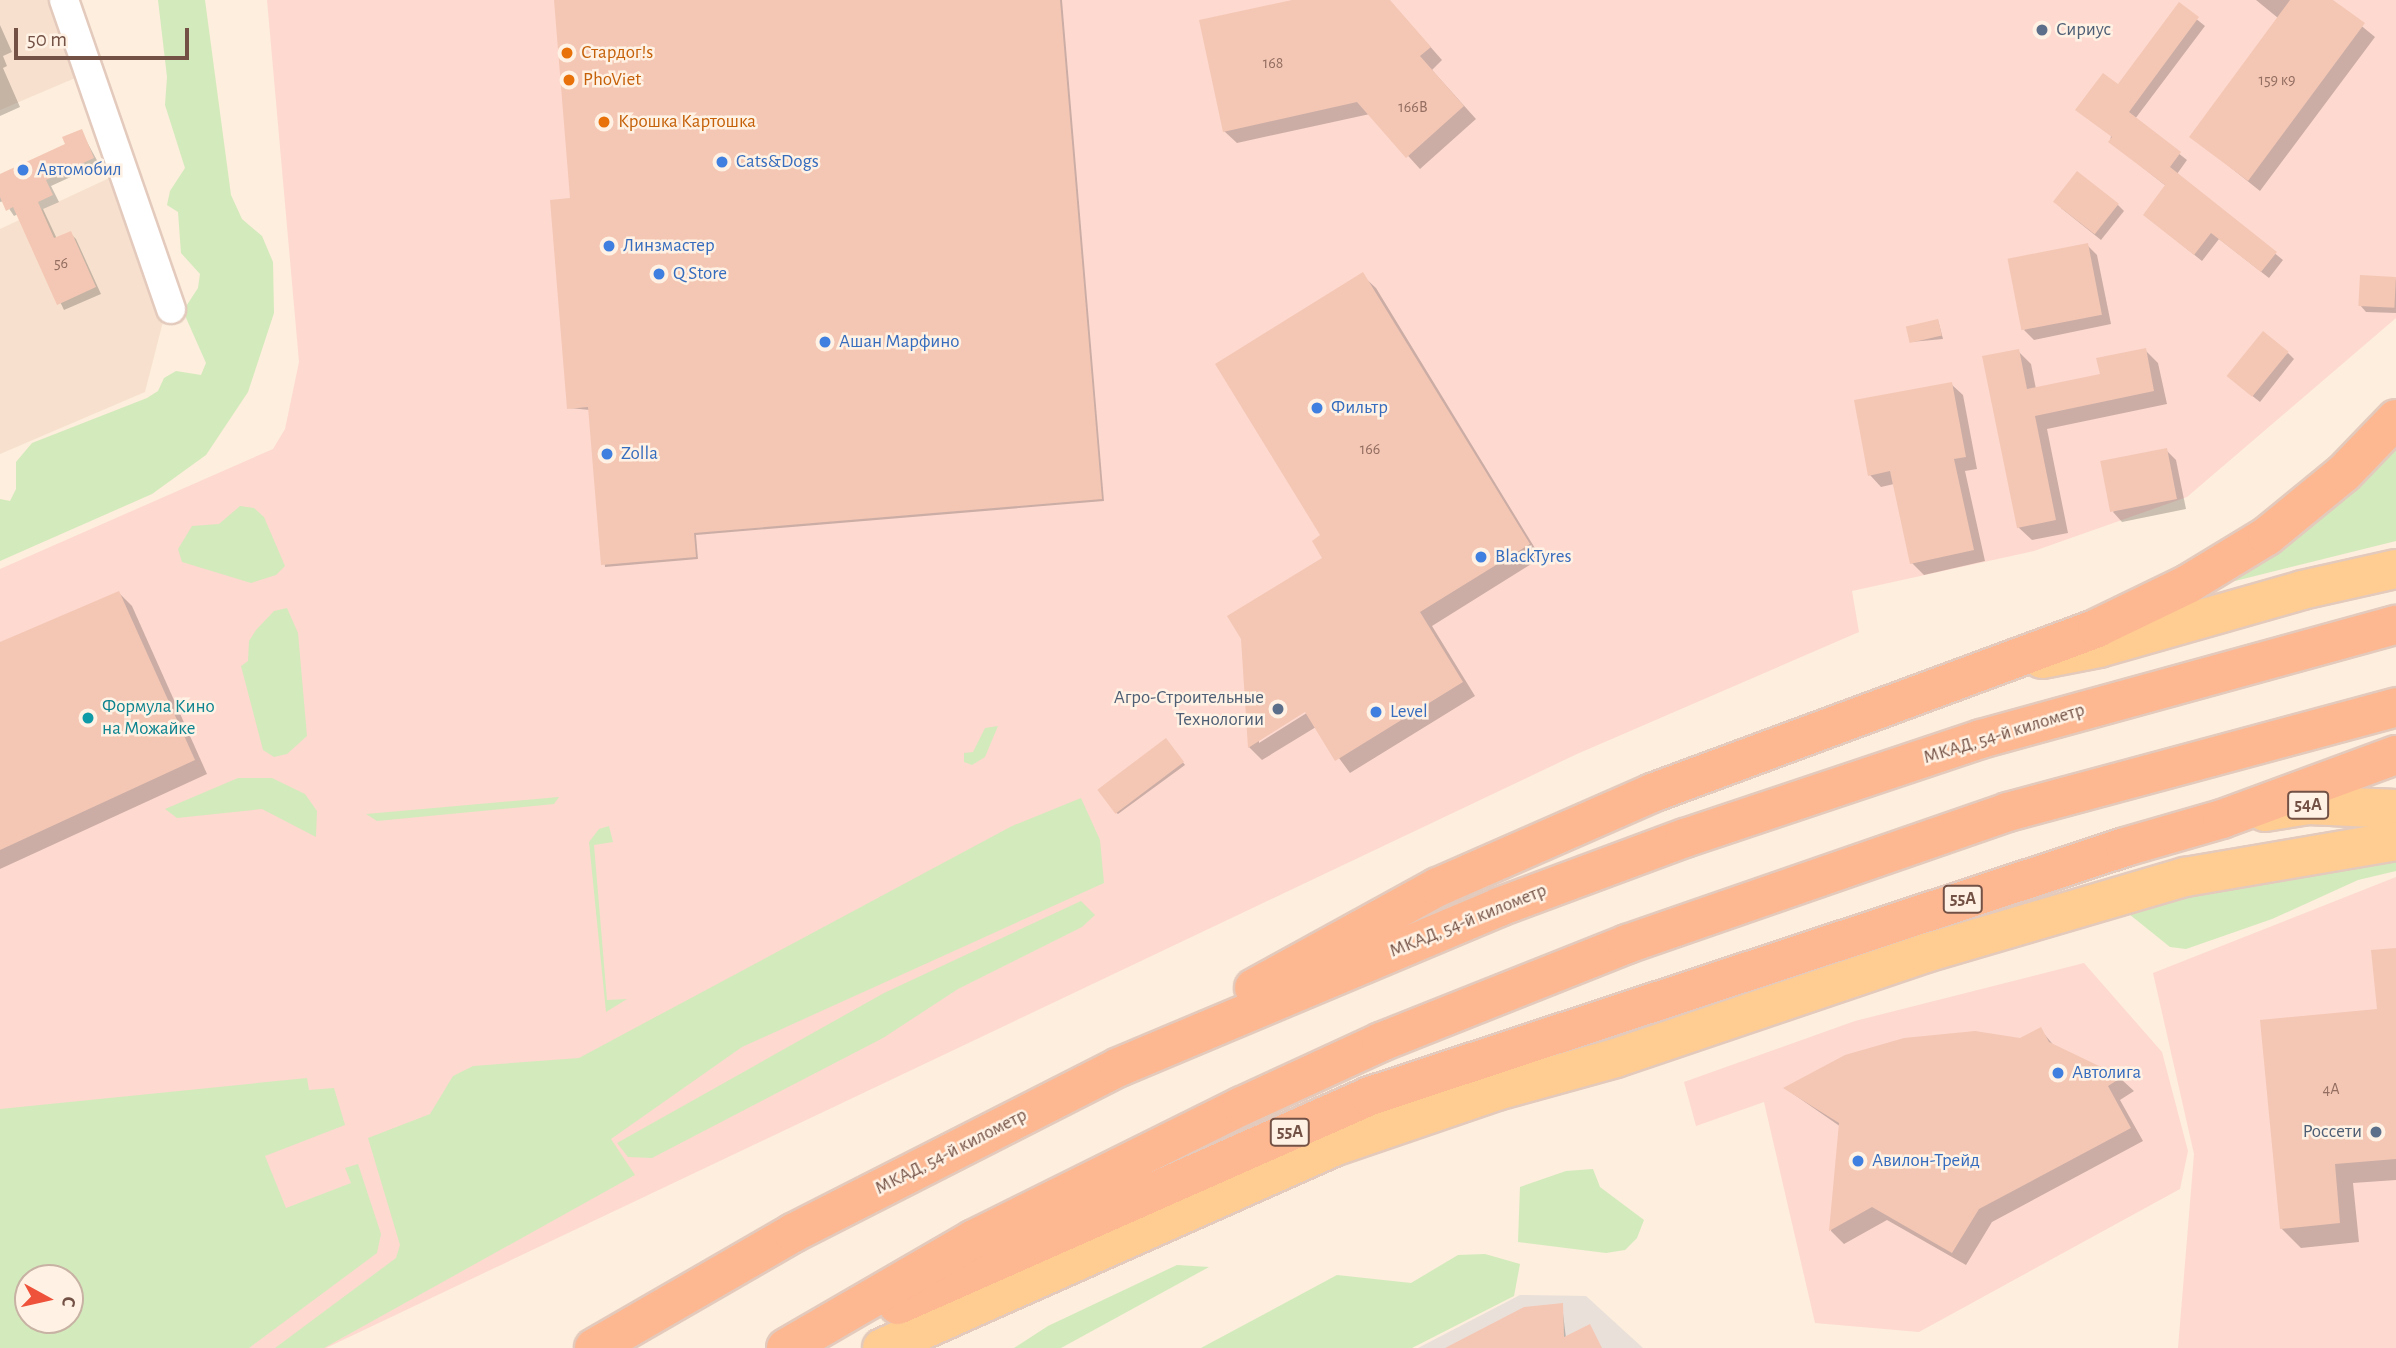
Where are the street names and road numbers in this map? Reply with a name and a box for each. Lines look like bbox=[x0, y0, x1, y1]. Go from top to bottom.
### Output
street label: МКАД, 54-й километр bbox=[1921, 699, 2087, 769]
road number: 54А bbox=[2287, 790, 2329, 820]
street label: МКАД, 54-й километр bbox=[1386, 879, 1550, 963]
road number: 55А bbox=[1942, 884, 1984, 914]
street label: МКАД, 54-й километр bbox=[871, 1104, 1031, 1200]
road number: 55А bbox=[1269, 1118, 1311, 1147]

